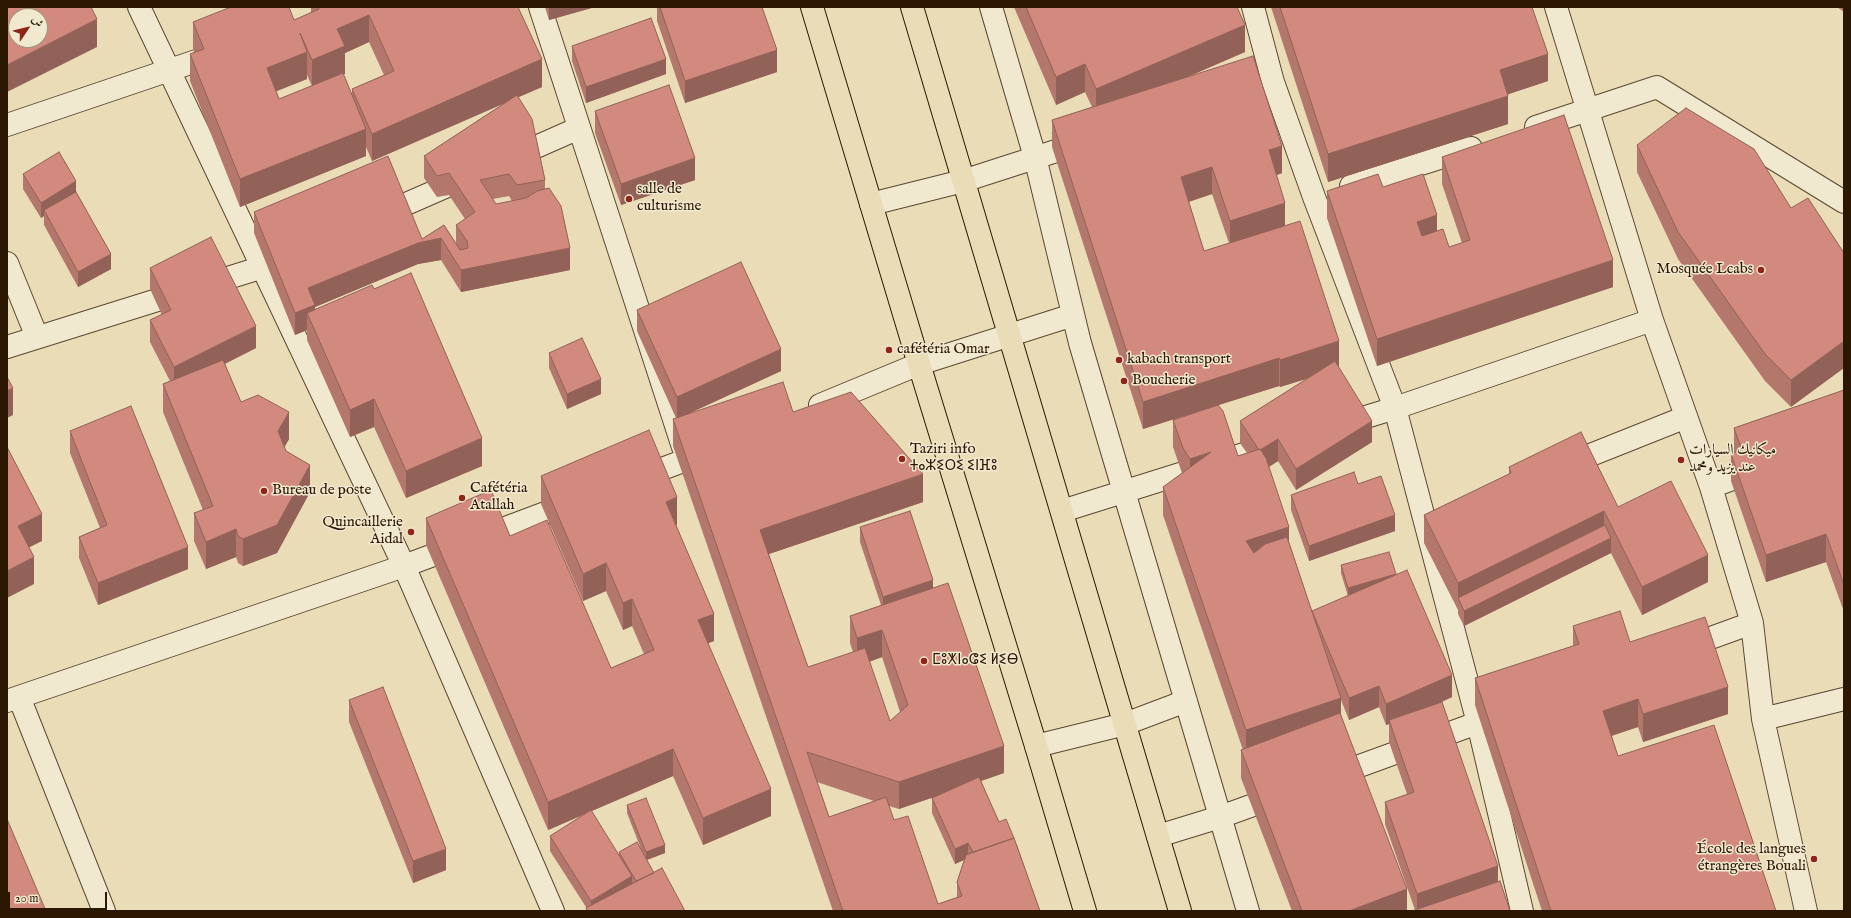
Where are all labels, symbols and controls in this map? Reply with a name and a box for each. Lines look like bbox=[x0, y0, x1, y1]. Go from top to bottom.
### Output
north arrow bbox=[8, 8, 48, 48]
text: ش bbox=[28, 13, 46, 30]
place label: salle de culturisme bbox=[637, 181, 701, 216]
marker: salle de culturisme bbox=[624, 194, 634, 204]
place label: Mosquée Lcabs bbox=[1656, 261, 1753, 279]
marker: Mosquée Lcabs bbox=[1756, 265, 1766, 275]
place label: cafétéria Omar bbox=[897, 341, 990, 359]
marker: cafétéria Omar bbox=[884, 345, 894, 355]
place label: kabach transport bbox=[1127, 351, 1231, 369]
marker: kabach transport bbox=[1114, 355, 1124, 365]
place label: Boucherie bbox=[1132, 372, 1195, 390]
marker: Boucherie bbox=[1119, 376, 1129, 386]
place label: Taziri info ⵜⴰⵣⵉⵔⵉ ⵉⵏⴼⵓ bbox=[910, 441, 998, 476]
place label: ميكانيك السيارات عند يزيد ومحمد bbox=[1689, 442, 1776, 477]
marker: Taziri info ⵜⴰⵣⵉⵔⵉ ⵉⵏⴼⵓ bbox=[897, 454, 907, 464]
marker: ميكانيك السيارات عند يزيد ومحمد bbox=[1676, 455, 1686, 465]
place label: Cafétéria Atallah bbox=[470, 480, 528, 515]
place label: Bureau de poste bbox=[272, 482, 371, 500]
marker: Bureau de poste bbox=[259, 486, 269, 496]
marker: Cafétéria Atallah bbox=[457, 493, 467, 503]
place label: Quincaillerie Aidal bbox=[323, 514, 403, 549]
marker: Quincaillerie Aidal bbox=[406, 527, 416, 537]
place label: ⵎⵓⵅⵏⴰⵛⵉ ⵍⵉⴱ bbox=[932, 652, 1018, 670]
marker: ⵎⵓⵅⵏⴰⵛⵉ ⵍⵉⴱ bbox=[919, 656, 929, 666]
place label: École des langues étrangères Bouali bbox=[1697, 841, 1806, 876]
marker: École des langues étrangères Bouali bbox=[1809, 854, 1819, 864]
scale bar bbox=[10, 884, 109, 910]
text: 20 m bbox=[15, 891, 38, 906]

